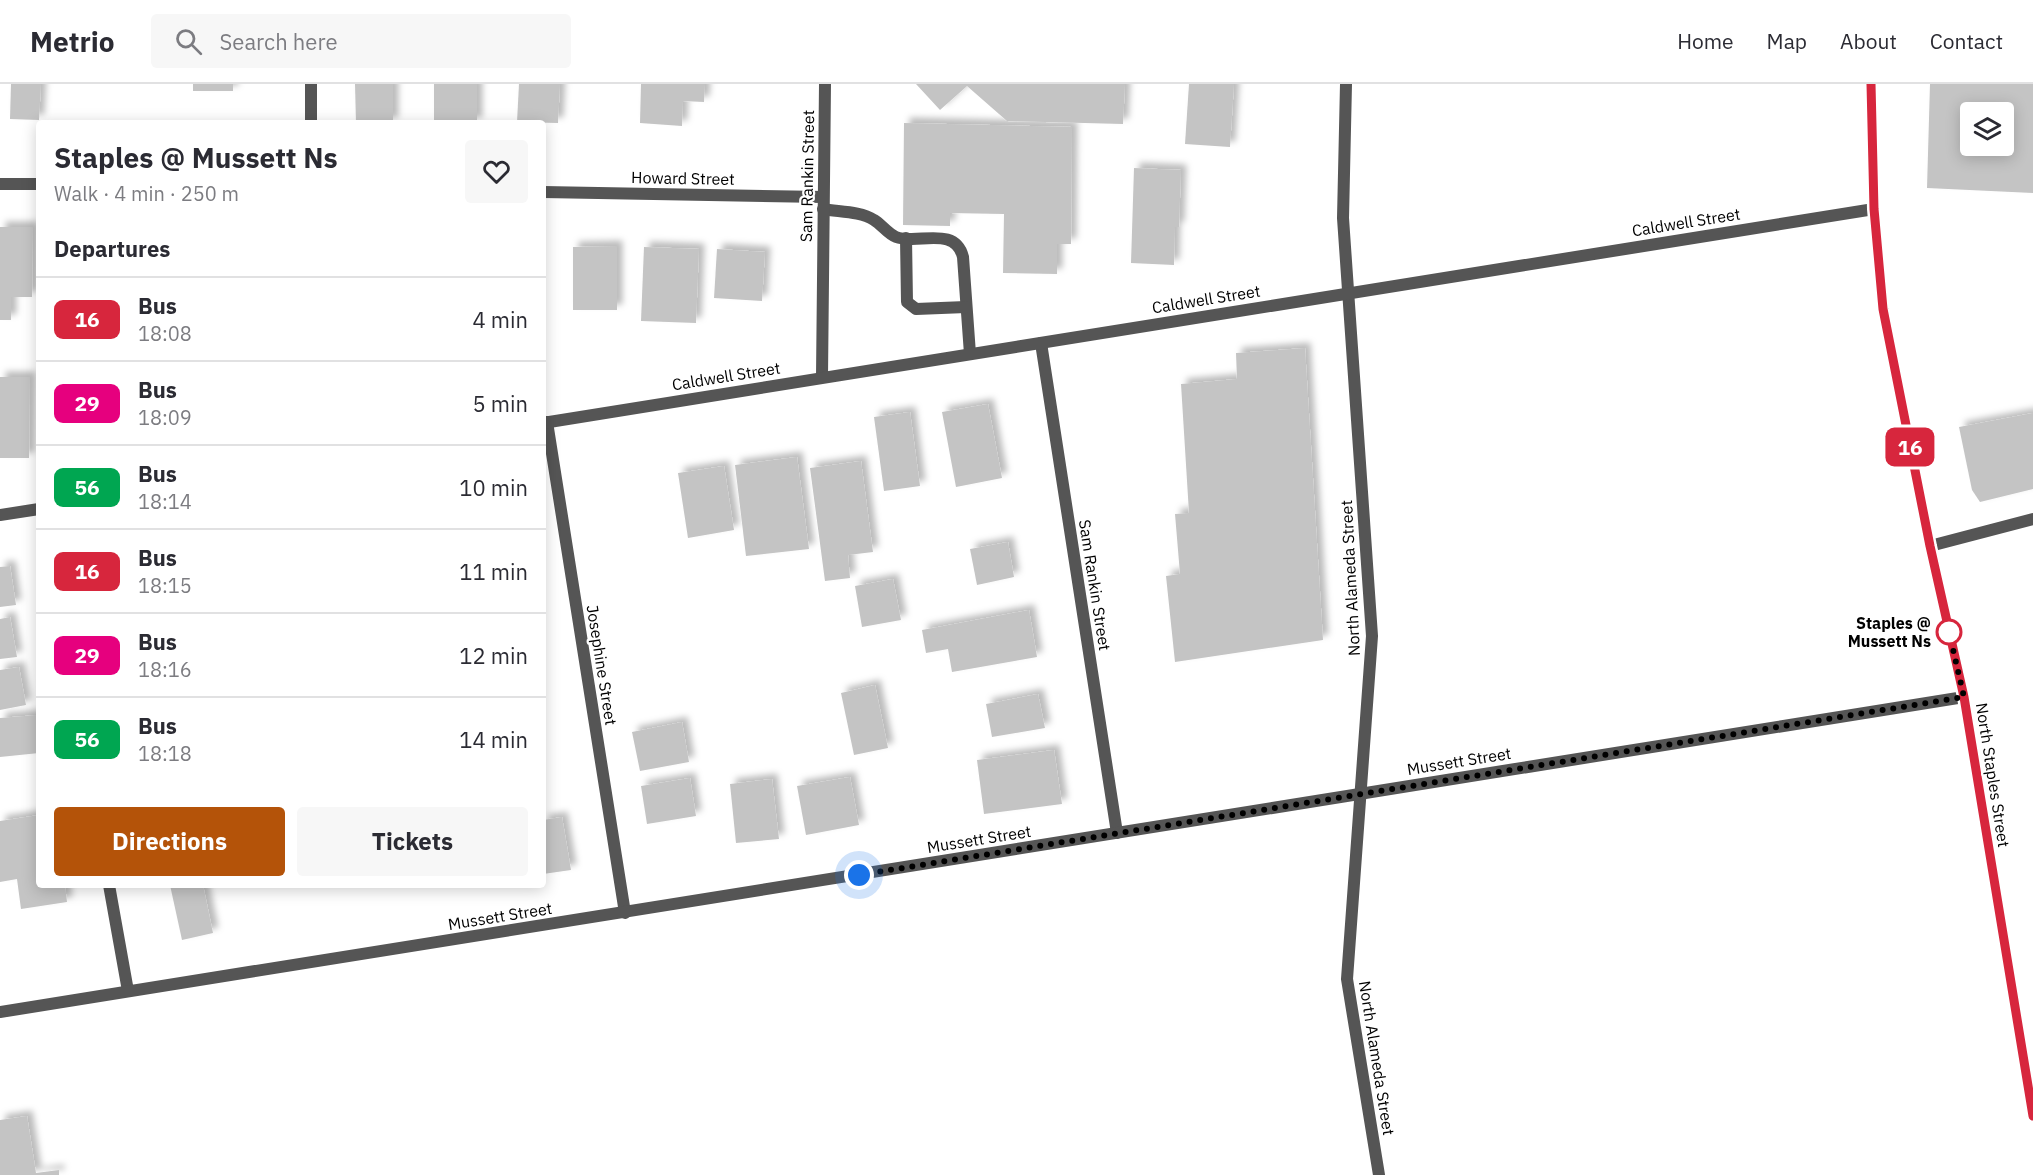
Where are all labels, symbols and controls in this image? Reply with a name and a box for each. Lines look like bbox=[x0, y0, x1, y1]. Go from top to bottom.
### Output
search box bbox=[151, 14, 571, 68]
text: Metrio bbox=[30, 23, 115, 60]
icon: search bbox=[172, 25, 205, 58]
text: Search here bbox=[220, 27, 337, 56]
text: Home bbox=[1677, 27, 1734, 55]
text: Map bbox=[1767, 27, 1807, 55]
text: About bbox=[1840, 27, 1897, 55]
text: Contact bbox=[1930, 27, 2003, 55]
map controls bbox=[1960, 102, 2014, 156]
button: layers bbox=[1960, 102, 2014, 156]
street label: Sam Rankin Street bbox=[796, 110, 818, 242]
text: Staples @ Mussett Ns bbox=[54, 139, 338, 176]
button: heart bbox=[465, 140, 528, 203]
street label: Howard Street bbox=[631, 167, 735, 189]
text: Walk · 4 min · 250 m bbox=[54, 180, 239, 207]
street label: Caldwell Street bbox=[1630, 204, 1742, 240]
text: Departures bbox=[54, 234, 170, 263]
street label: Caldwell Street bbox=[1150, 281, 1262, 317]
text: Bus bbox=[138, 291, 177, 320]
text: 16 bbox=[74, 305, 100, 333]
text: 4 min bbox=[472, 305, 528, 334]
text: 18:08 bbox=[138, 320, 192, 347]
street label: Caldwell Street bbox=[670, 358, 782, 394]
text: Bus bbox=[138, 375, 177, 404]
text: 29 bbox=[74, 389, 100, 417]
text: 5 min bbox=[472, 389, 528, 418]
text: 18:09 bbox=[138, 404, 192, 431]
line badge: 16 bbox=[1883, 428, 1937, 466]
text: 16 bbox=[1897, 433, 1923, 461]
text: Bus bbox=[138, 459, 177, 488]
text: 56 bbox=[74, 473, 100, 501]
text: 10 min bbox=[459, 473, 528, 502]
text: 18:14 bbox=[138, 488, 192, 515]
street label: North Alameda Street bbox=[1336, 500, 1364, 656]
street label: Sam Rankin Street bbox=[1075, 518, 1115, 652]
text: Bus bbox=[138, 543, 177, 572]
text: 16 bbox=[74, 557, 100, 585]
text: 11 min bbox=[459, 557, 528, 586]
text: 18:15 bbox=[138, 572, 192, 599]
street label: Josephine Street bbox=[583, 603, 621, 727]
place label: Staples @ Mussett Ns bbox=[1848, 613, 1931, 651]
marker: Staples @ Mussett Ns bbox=[1936, 619, 1962, 645]
text: Bus bbox=[138, 627, 177, 656]
text: 29 bbox=[74, 641, 100, 669]
text: 12 min bbox=[459, 641, 528, 670]
text: 18:16 bbox=[138, 656, 192, 683]
street label: North Staples Street bbox=[1972, 701, 2014, 849]
text: Bus bbox=[138, 711, 177, 740]
text: 56 bbox=[74, 725, 100, 753]
text: 14 min bbox=[459, 725, 528, 754]
text: 18:18 bbox=[138, 740, 192, 767]
street label: Mussett Street bbox=[1406, 743, 1512, 779]
button: Directions bbox=[54, 807, 285, 876]
button: Tickets bbox=[297, 807, 528, 876]
street label: Mussett Street bbox=[926, 821, 1032, 857]
your location bbox=[844, 860, 874, 890]
street label: Mussett Street bbox=[447, 898, 553, 934]
street label: North Alameda Street bbox=[1355, 979, 1399, 1137]

